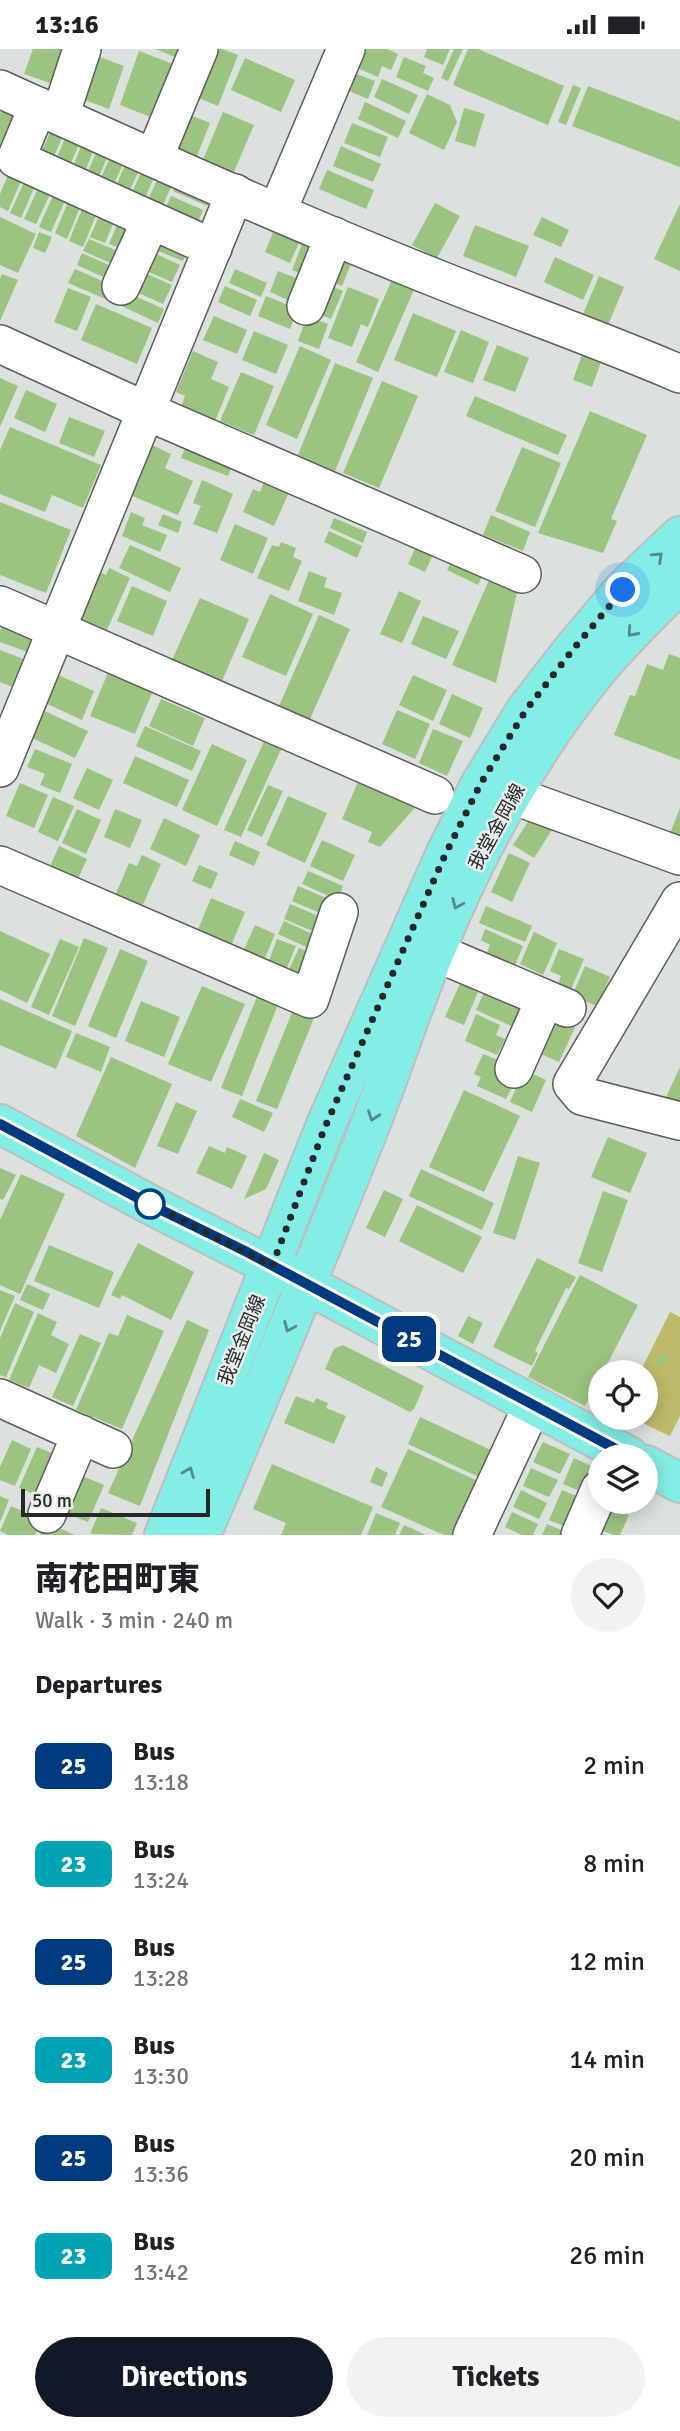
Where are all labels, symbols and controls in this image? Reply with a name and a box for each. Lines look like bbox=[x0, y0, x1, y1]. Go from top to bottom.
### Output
text: 13:16 bbox=[35, 9, 99, 41]
one-way arrow bbox=[650, 553, 663, 566]
your location bbox=[605, 572, 640, 607]
one-way arrow bbox=[628, 624, 640, 637]
street label: 我堂金岡線 bbox=[463, 780, 531, 874]
one-way arrow bbox=[451, 897, 465, 909]
one-way arrow bbox=[367, 1109, 381, 1121]
unlabelled marker bbox=[135, 1189, 165, 1219]
street label: 我堂金岡線 bbox=[213, 1291, 271, 1389]
line badge: 25 bbox=[378, 1316, 440, 1362]
one-way arrow bbox=[283, 1320, 297, 1332]
text: 25 bbox=[396, 1324, 422, 1354]
map controls bbox=[588, 1360, 658, 1514]
button: locate bbox=[588, 1360, 658, 1430]
button: layers bbox=[588, 1444, 658, 1514]
one-way arrow bbox=[181, 1466, 195, 1478]
scale bar bbox=[21, 1486, 210, 1518]
text: 50 m bbox=[32, 1489, 72, 1513]
button: heart bbox=[571, 1558, 645, 1632]
text: 南花田町東 bbox=[35, 1559, 200, 1600]
text: Walk · 3 min · 240 m bbox=[35, 1606, 233, 1635]
text: Departures bbox=[35, 1669, 162, 1701]
text: Bus bbox=[133, 1736, 175, 1768]
text: 2 min bbox=[583, 1750, 645, 1782]
text: 25 bbox=[61, 1751, 86, 1781]
text: 13:18 bbox=[133, 1768, 189, 1797]
text: Bus bbox=[133, 1834, 175, 1866]
text: 8 min bbox=[583, 1848, 645, 1880]
text: 23 bbox=[61, 1849, 86, 1879]
text: 13:24 bbox=[133, 1866, 189, 1895]
text: Bus bbox=[133, 1932, 175, 1964]
text: 12 min bbox=[569, 1946, 645, 1978]
text: 25 bbox=[61, 1947, 86, 1977]
text: 13:28 bbox=[133, 1964, 189, 1993]
text: Bus bbox=[133, 2030, 175, 2062]
text: 14 min bbox=[569, 2044, 645, 2076]
text: 23 bbox=[61, 2045, 86, 2075]
text: 13:30 bbox=[133, 2062, 189, 2091]
text: Bus bbox=[133, 2128, 175, 2160]
text: 20 min bbox=[569, 2142, 645, 2174]
text: 25 bbox=[61, 2143, 86, 2173]
text: 13:36 bbox=[133, 2160, 189, 2189]
text: Bus bbox=[133, 2226, 175, 2258]
text: 26 min bbox=[569, 2240, 645, 2272]
text: 23 bbox=[61, 2241, 86, 2271]
text: 13:42 bbox=[133, 2258, 189, 2287]
button: Directions bbox=[35, 2337, 333, 2417]
button: Tickets bbox=[347, 2337, 645, 2417]

